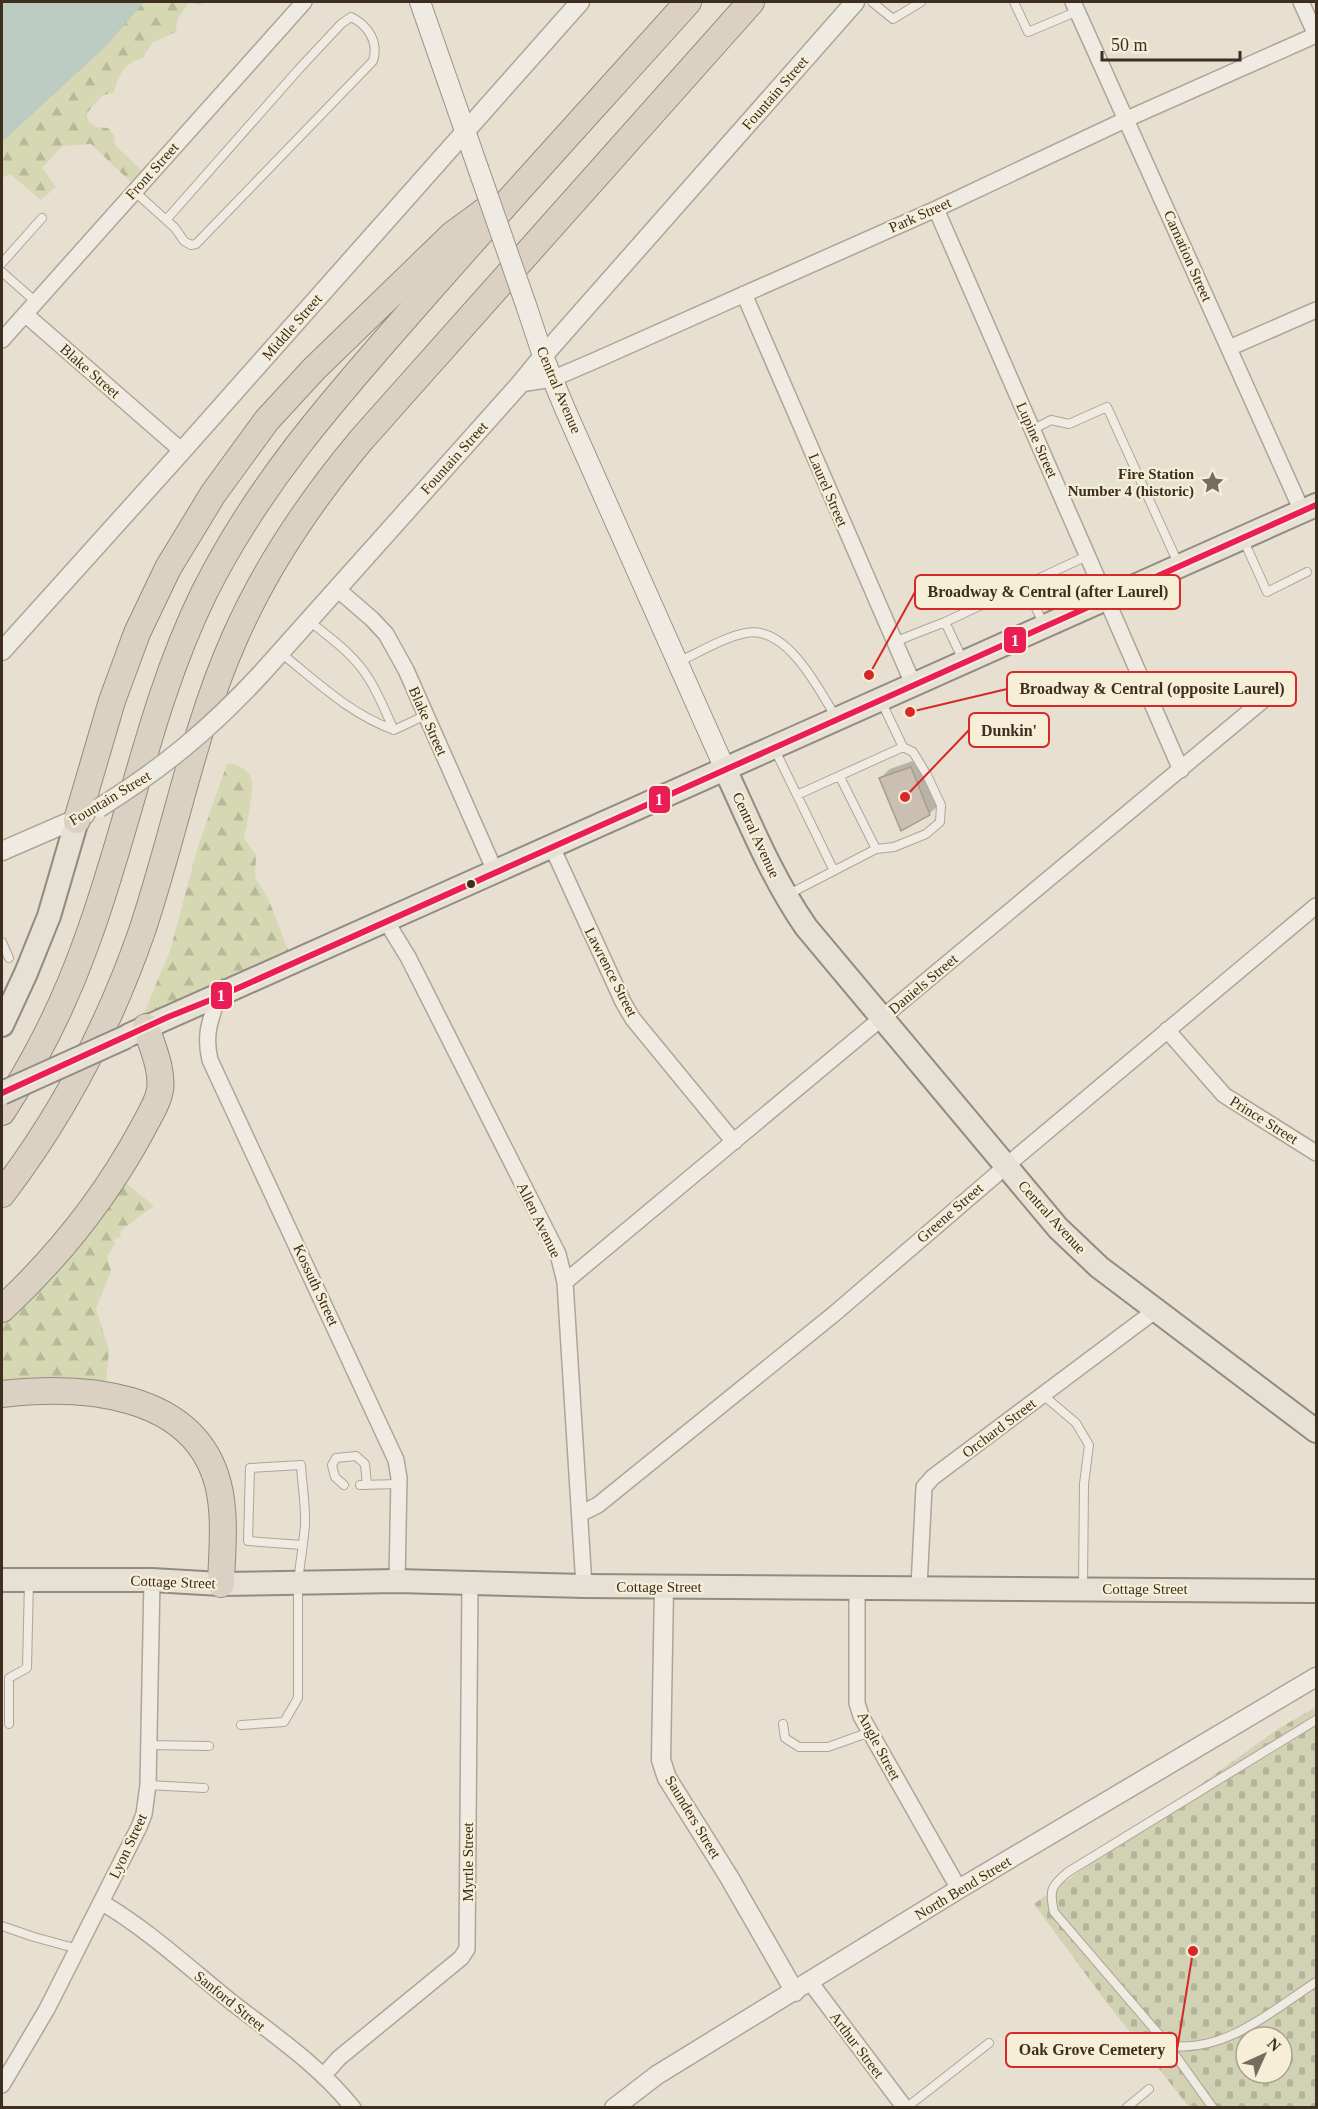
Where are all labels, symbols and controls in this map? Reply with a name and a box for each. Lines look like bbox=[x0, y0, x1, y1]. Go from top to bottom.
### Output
scale bar bbox=[1102, 24, 1240, 62]
text: 50 m bbox=[1111, 35, 1148, 55]
street label: Fountain Street bbox=[739, 52, 812, 133]
street label: Front Street bbox=[122, 139, 182, 203]
street label: Park Street bbox=[886, 194, 954, 236]
street label: Carnation Street bbox=[1161, 208, 1216, 305]
street label: Middle Street bbox=[259, 290, 326, 363]
street label: Blake Street bbox=[57, 341, 124, 402]
street label: Central Avenue bbox=[534, 344, 585, 436]
street label: Lupine Street bbox=[1013, 400, 1061, 481]
street label: Fountain Street bbox=[417, 418, 491, 498]
street label: Laurel Street bbox=[805, 451, 851, 530]
place label: Fire Station Number 4 (historic) bbox=[1068, 466, 1195, 500]
place icon: Fire Station Number 4 (historic) bbox=[1199, 470, 1225, 496]
callout: Broadway & Central (after Laurel) bbox=[915, 575, 1180, 609]
text: Broadway & Central (after Laurel) bbox=[928, 583, 1168, 601]
line badge: 1 bbox=[1003, 626, 1027, 654]
text: 1 bbox=[1011, 632, 1019, 649]
callout: Broadway & Central (opposite Laurel) bbox=[1007, 672, 1296, 706]
text: Broadway & Central (opposite Laurel) bbox=[1019, 680, 1285, 698]
street label: Blake Street bbox=[406, 684, 451, 759]
callout: Dunkin' bbox=[969, 713, 1049, 747]
text: Dunkin' bbox=[981, 722, 1037, 739]
street label: Fountain Street bbox=[66, 767, 154, 829]
line badge: 1 bbox=[648, 785, 671, 814]
street label: Central Avenue bbox=[729, 790, 783, 881]
text: 1 bbox=[655, 791, 663, 808]
unlabelled marker bbox=[465, 878, 477, 890]
street label: Lawrence Street bbox=[582, 925, 641, 1020]
street label: Daniels Street bbox=[885, 950, 961, 1017]
line badge: 1 bbox=[210, 981, 233, 1010]
text: 1 bbox=[217, 987, 225, 1004]
street label: Prince Street bbox=[1227, 1093, 1302, 1148]
street label: Central Avenue bbox=[1015, 1177, 1089, 1257]
street label: Allen Avenue bbox=[514, 1180, 564, 1261]
street label: Greene Street bbox=[914, 1180, 987, 1246]
street label: Kossuth Street bbox=[290, 1242, 342, 1329]
street label: Orchard Street bbox=[959, 1395, 1040, 1461]
street label: Cottage Street bbox=[130, 1573, 217, 1592]
street label: Cottage Street bbox=[616, 1579, 703, 1595]
street label: Cottage Street bbox=[1102, 1581, 1189, 1597]
street label: Angle Street bbox=[854, 1709, 904, 1784]
street label: Saunders Street bbox=[662, 1773, 724, 1862]
street label: Lyon Street bbox=[106, 1810, 150, 1881]
street label: Myrtle Street bbox=[460, 1821, 476, 1902]
street label: North Bend Street bbox=[912, 1853, 1015, 1923]
street label: Sanford Street bbox=[191, 1968, 269, 2035]
street label: Arthur Street bbox=[827, 2009, 888, 2082]
north arrow bbox=[1234, 2025, 1294, 2085]
callout: Oak Grove Cemetery bbox=[1006, 2033, 1177, 2067]
text: N bbox=[1264, 2035, 1285, 2055]
text: Oak Grove Cemetery bbox=[1019, 2041, 1165, 2059]

